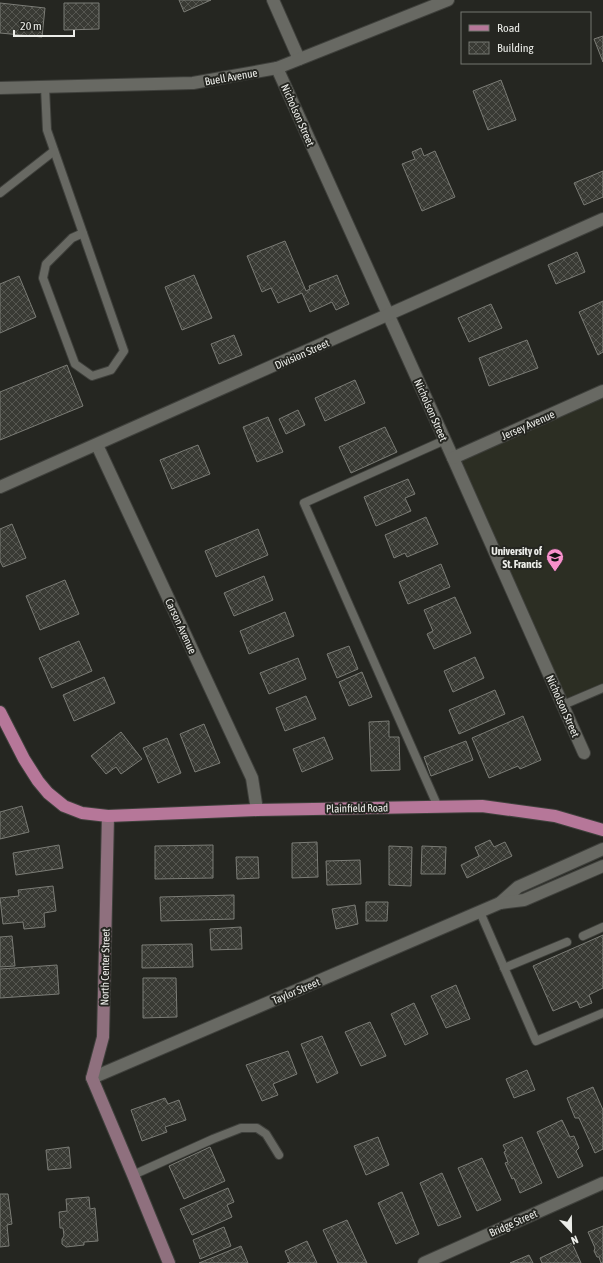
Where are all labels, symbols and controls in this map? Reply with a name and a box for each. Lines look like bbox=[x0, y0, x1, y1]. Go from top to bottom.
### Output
scale bar bbox=[14, 12, 74, 38]
legend bbox=[461, 12, 591, 64]
text: 20 m bbox=[20, 19, 42, 33]
text: Road bbox=[497, 21, 520, 35]
text: Building bbox=[497, 41, 535, 55]
street label: Buell Avenue bbox=[204, 66, 258, 88]
street label: Nicholson Street bbox=[279, 82, 317, 148]
street label: Division Street bbox=[273, 337, 331, 371]
street label: Nicholson Street bbox=[412, 377, 450, 443]
street label: Jersey Avenue bbox=[500, 408, 556, 442]
place label: University of St. Francis bbox=[491, 545, 543, 570]
school or university icon: University of St. Francis bbox=[545, 547, 565, 572]
street label: Carson Avenue bbox=[163, 596, 199, 656]
street label: Nicholson Street bbox=[544, 673, 582, 739]
street label: Plainfield Road bbox=[326, 801, 388, 815]
street label: North Center Street bbox=[98, 928, 112, 1006]
street label: Taylor Street bbox=[270, 976, 322, 1006]
street label: Bridge Street bbox=[487, 1207, 539, 1239]
north arrow bbox=[551, 1211, 591, 1251]
text: N bbox=[569, 1233, 580, 1247]

